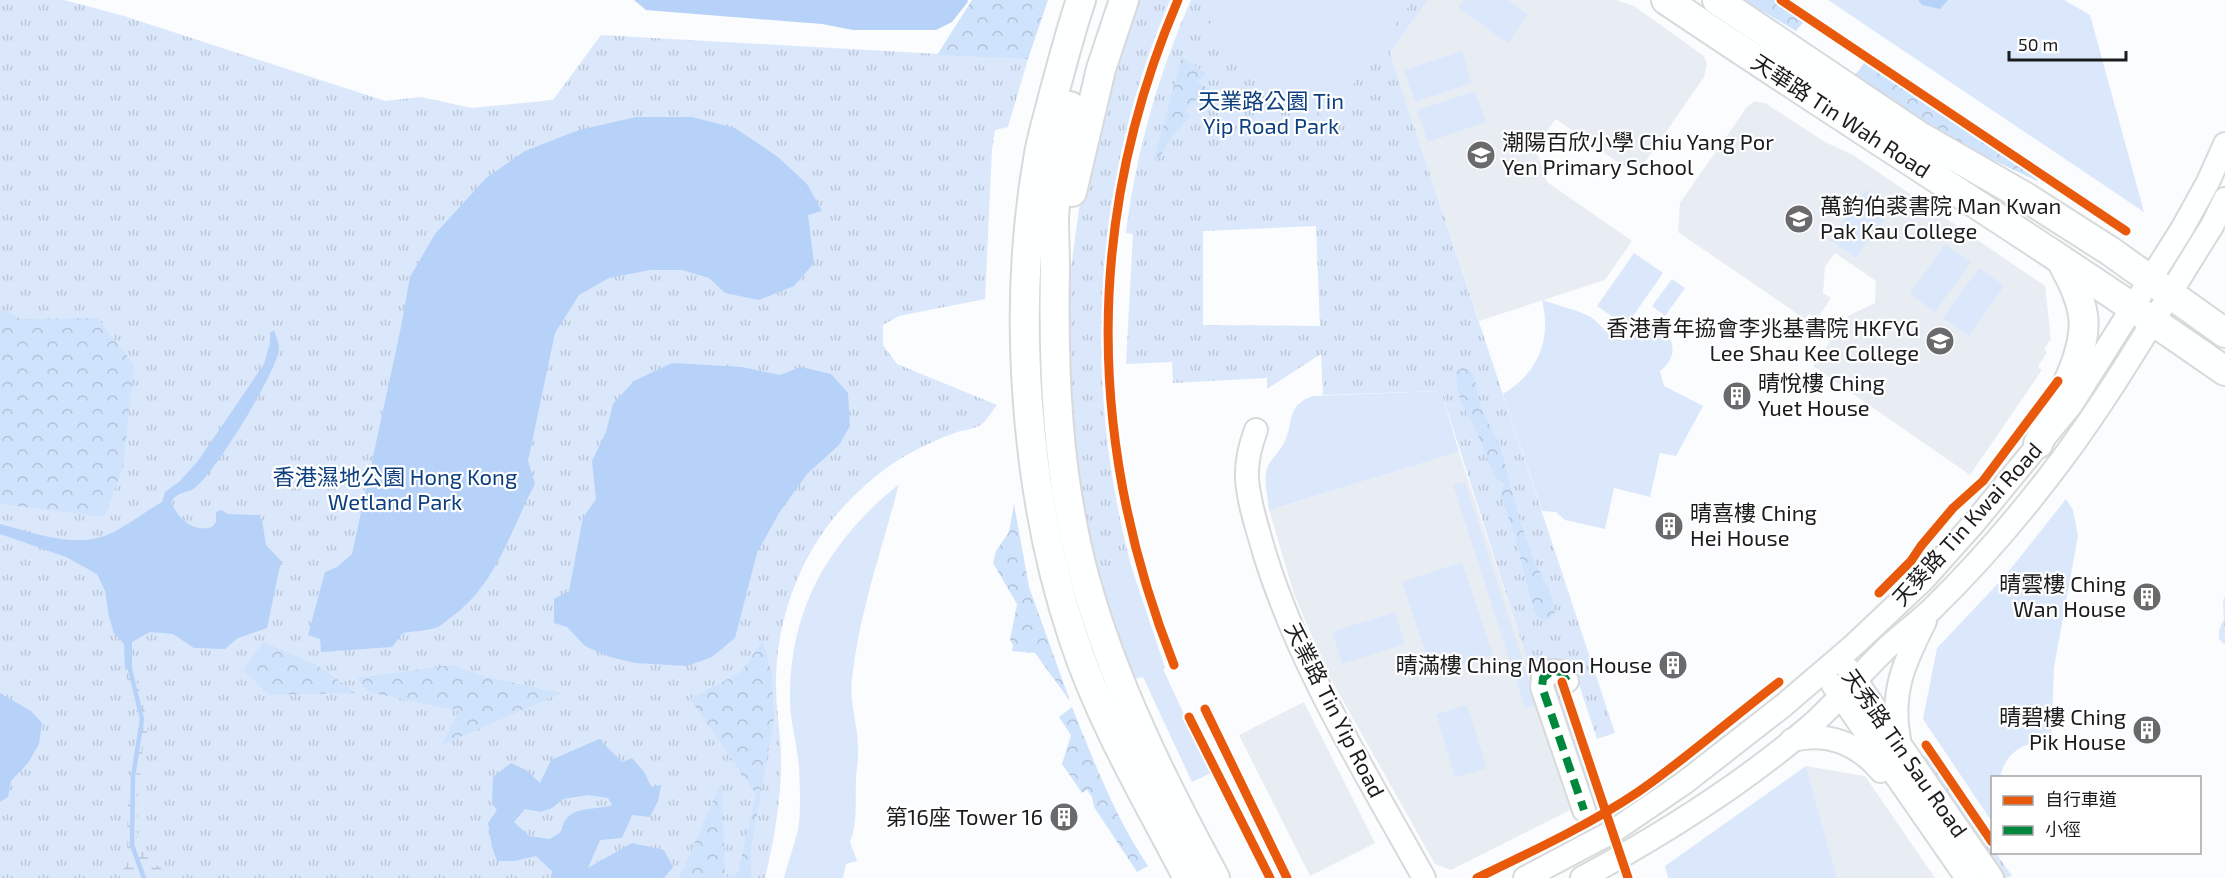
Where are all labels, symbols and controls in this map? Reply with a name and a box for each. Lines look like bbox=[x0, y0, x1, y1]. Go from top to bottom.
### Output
scale bar bbox=[2009, 24, 2126, 62]
text: 50 m bbox=[2018, 33, 2058, 55]
street label: 天華路 Tin Wah Road bbox=[1747, 48, 1936, 183]
park label: 天業路公園 Tin Yip Road Park bbox=[1198, 87, 1344, 138]
place label: 潮陽百欣小學 Chiu Yang Por Yen Primary School bbox=[1502, 128, 1774, 179]
school or university icon: 潮陽百欣小學 Chiu Yang Por Yen Primary School bbox=[1465, 139, 1497, 171]
place label: 萬鈞伯裘書院 Man Kwan Pak Kau College bbox=[1820, 192, 2061, 243]
school or university icon: 萬鈞伯裘書院 Man Kwan Pak Kau College bbox=[1783, 203, 1815, 235]
place label: 香港青年拹會李兆基書院 HKFYG Lee Shau Kee College bbox=[1607, 314, 1919, 365]
school or university icon: 香港青年拹會李兆基書院 HKFYG Lee Shau Kee College bbox=[1924, 325, 1956, 357]
place label: 晴悅樓 Ching Yuet House bbox=[1758, 369, 1885, 420]
building icon: 晴悅樓 Ching Yuet House bbox=[1721, 380, 1753, 412]
street label: 天葵路 Tin Kwai Road bbox=[1886, 436, 2046, 610]
park label: 香港濕地公園 Hong Kong Wetland Park bbox=[273, 463, 517, 514]
place label: 晴喜樓 Ching Hei House bbox=[1690, 499, 1817, 550]
building icon: 晴喜樓 Ching Hei House bbox=[1653, 510, 1685, 542]
place label: 晴雲樓 Ching Wan House bbox=[1999, 570, 2126, 621]
building icon: 晴雲樓 Ching Wan House bbox=[2131, 581, 2163, 613]
street label: 天業路 Tin Yip Road bbox=[1281, 618, 1391, 801]
building icon: 晴滿樓 Ching Moon House bbox=[1657, 649, 1689, 681]
place label: 晴滿樓 Ching Moon House bbox=[1396, 651, 1652, 677]
street label: 天秀路 Tin Sau Road bbox=[1838, 663, 1974, 842]
place label: 晴碧樓 Ching Pik House bbox=[1999, 703, 2126, 754]
building icon: 晴碧樓 Ching Pik House bbox=[2131, 714, 2163, 746]
legend bbox=[1991, 776, 2201, 854]
text: 自行車道 bbox=[2045, 788, 2117, 810]
building icon: 第16座 Tower 16 bbox=[1048, 801, 1080, 833]
place label: 第16座 Tower 16 bbox=[886, 803, 1043, 829]
text: 小徑 bbox=[2045, 818, 2081, 840]

